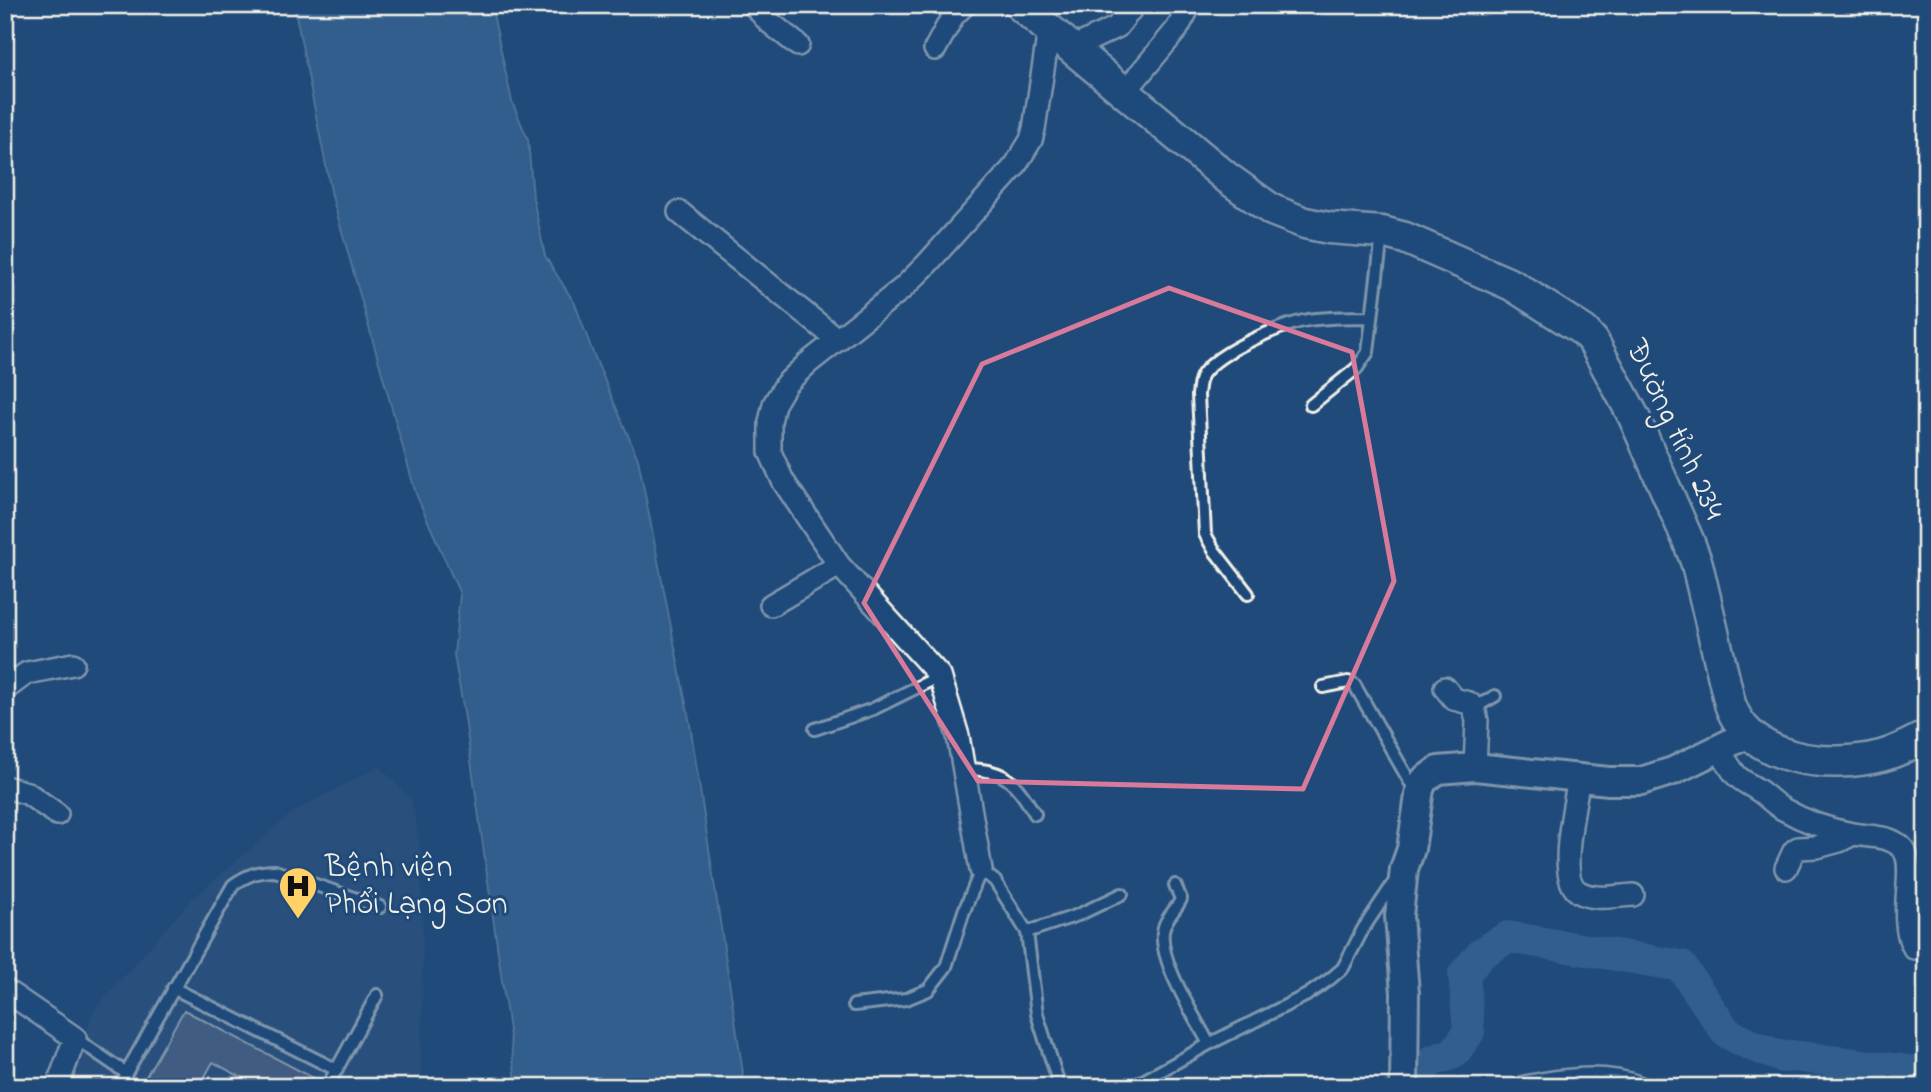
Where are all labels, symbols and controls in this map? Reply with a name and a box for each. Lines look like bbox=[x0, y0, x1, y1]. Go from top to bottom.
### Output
street label: Đường tỉnh 234 bbox=[1611, 331, 1736, 528]
place label: Bệnh viện Phổi Lạng Sơn bbox=[324, 845, 507, 929]
hospital icon: Bệnh viện Phổi Lạng Sơn bbox=[277, 865, 319, 920]

